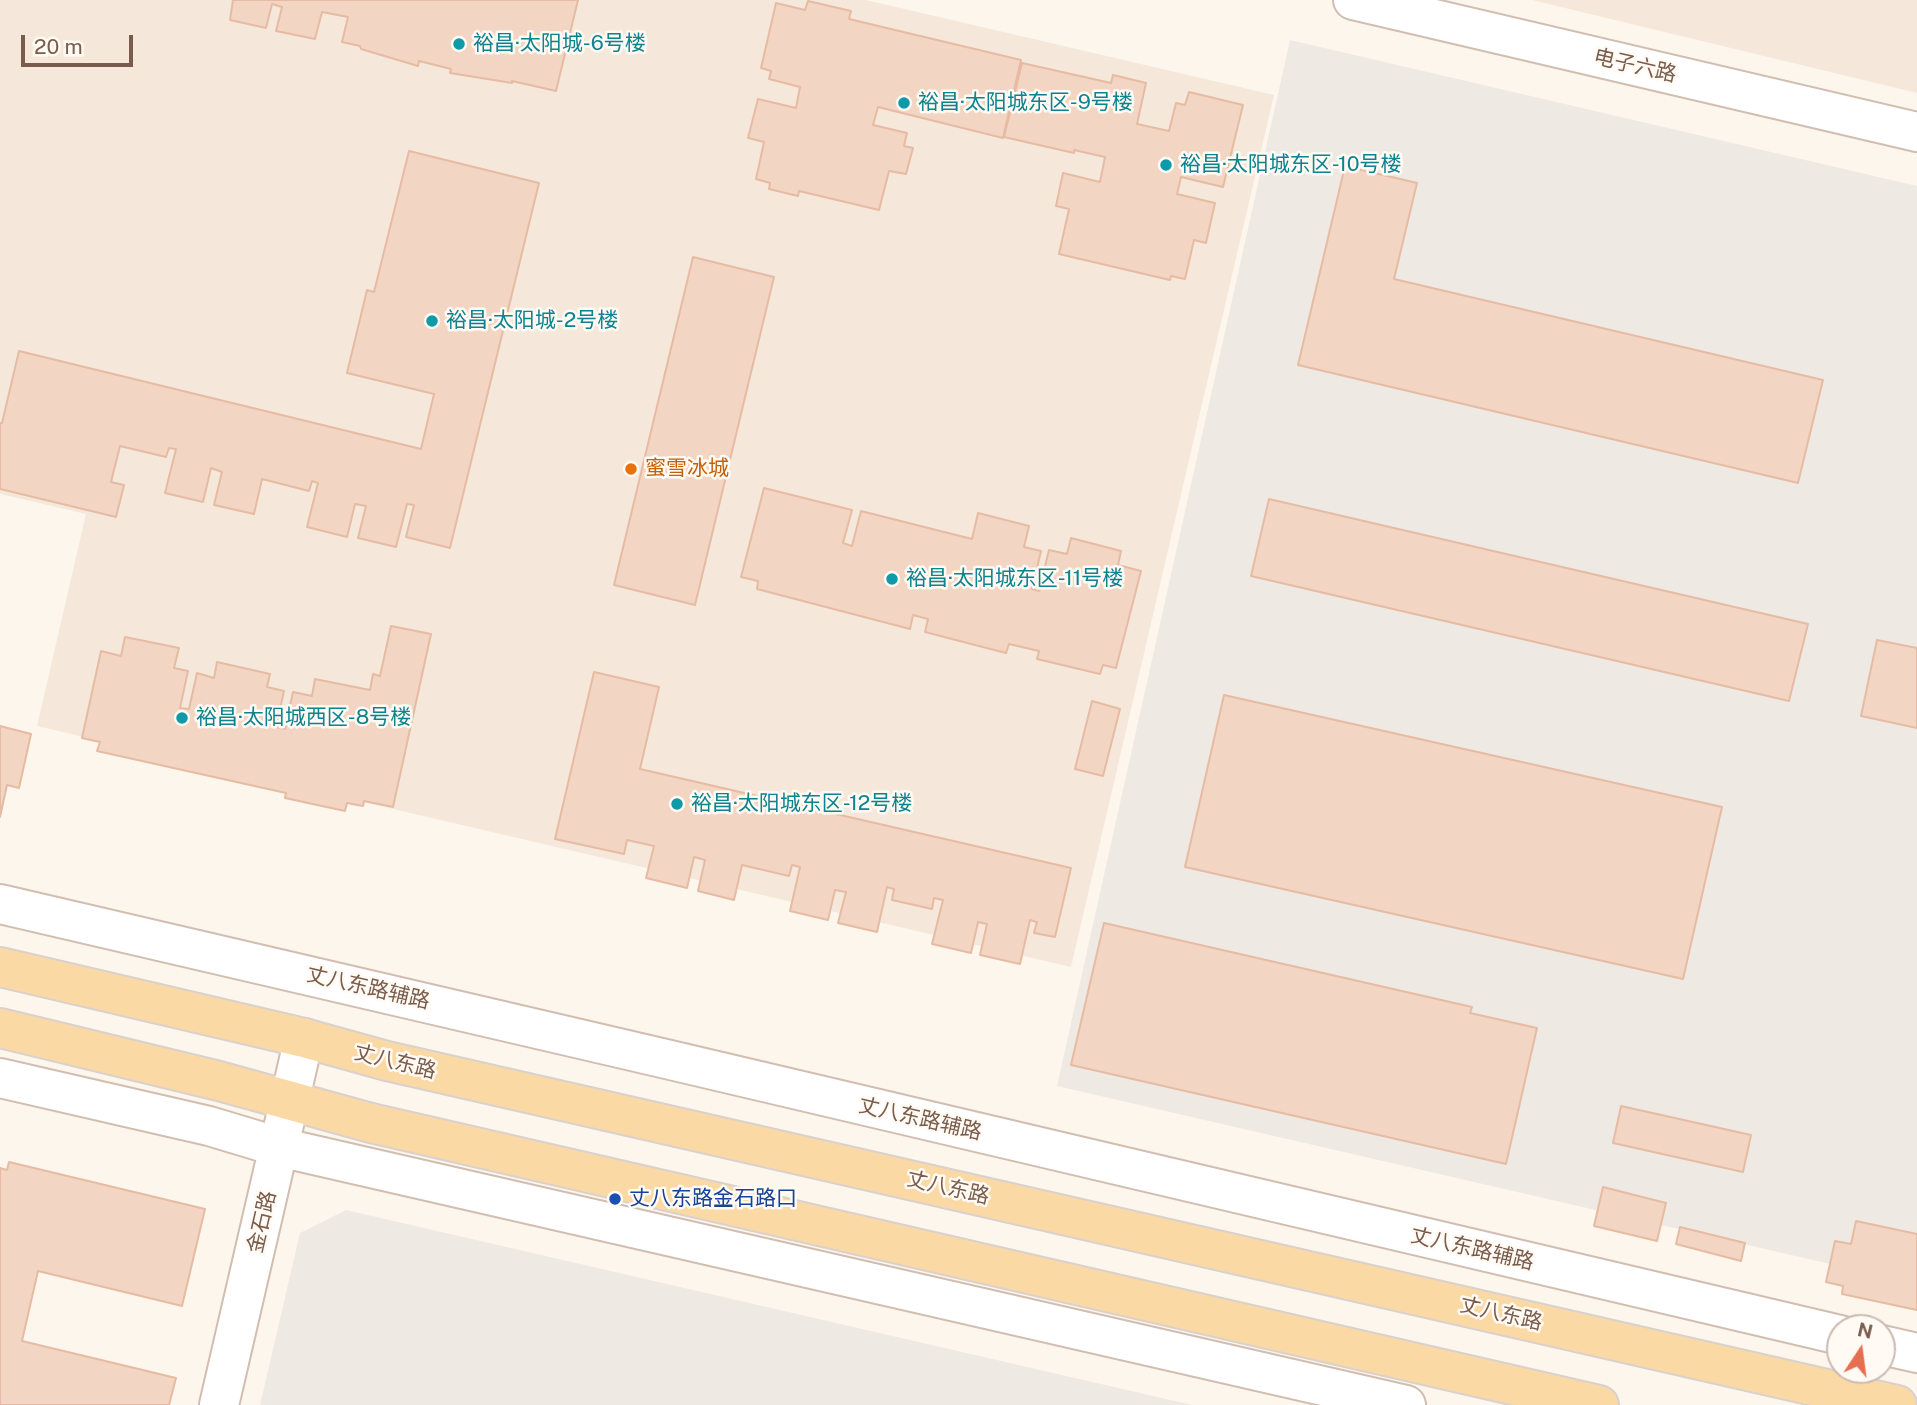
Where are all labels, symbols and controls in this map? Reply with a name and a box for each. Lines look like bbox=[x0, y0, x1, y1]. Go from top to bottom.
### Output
scale bar bbox=[24, 21, 136, 65]
place label: 裕昌·太阳城-6号楼 bbox=[473, 31, 646, 57]
text: 20 m bbox=[34, 34, 83, 59]
marker: 裕昌·太阳城-6号楼 bbox=[451, 36, 467, 52]
street label: 电子六路 bbox=[1591, 44, 1679, 88]
place label: 裕昌·太阳城东区-9号楼 bbox=[918, 90, 1133, 116]
marker: 裕昌·太阳城东区-9号楼 bbox=[896, 95, 912, 111]
place label: 裕昌·太阳城东区-10号楼 bbox=[1180, 152, 1402, 178]
marker: 裕昌·太阳城东区-10号楼 bbox=[1158, 157, 1174, 173]
place label: 裕昌·太阳城-2号楼 bbox=[446, 308, 618, 334]
marker: 裕昌·太阳城-2号楼 bbox=[424, 313, 440, 329]
place label: 蜜雪冰城 bbox=[645, 456, 729, 482]
marker: 蜜雪冰城 bbox=[623, 461, 639, 477]
place label: 裕昌·太阳城东区-11号楼 bbox=[906, 566, 1123, 592]
marker: 裕昌·太阳城东区-11号楼 bbox=[884, 571, 900, 587]
place label: 裕昌·太阳城西区-8号楼 bbox=[196, 705, 411, 731]
marker: 裕昌·太阳城西区-8号楼 bbox=[174, 710, 190, 726]
place label: 裕昌·太阳城东区-12号楼 bbox=[691, 791, 912, 817]
marker: 裕昌·太阳城东区-12号楼 bbox=[669, 796, 685, 812]
street label: 丈八东路辅路 bbox=[304, 962, 432, 1014]
street label: 丈八东路 bbox=[351, 1040, 439, 1084]
street label: 丈八东路辅路 bbox=[856, 1093, 984, 1145]
street label: 丈八东路 bbox=[904, 1166, 992, 1210]
place label: 丈八东路金石路口 bbox=[629, 1186, 797, 1212]
street label: 金石路 bbox=[243, 1188, 281, 1256]
marker: 丈八东路金石路口 bbox=[607, 1191, 623, 1207]
street label: 丈八东路辅路 bbox=[1408, 1223, 1536, 1275]
street label: 丈八东路 bbox=[1457, 1292, 1545, 1336]
north arrow bbox=[1826, 1314, 1896, 1384]
text: N bbox=[1856, 1318, 1875, 1343]

